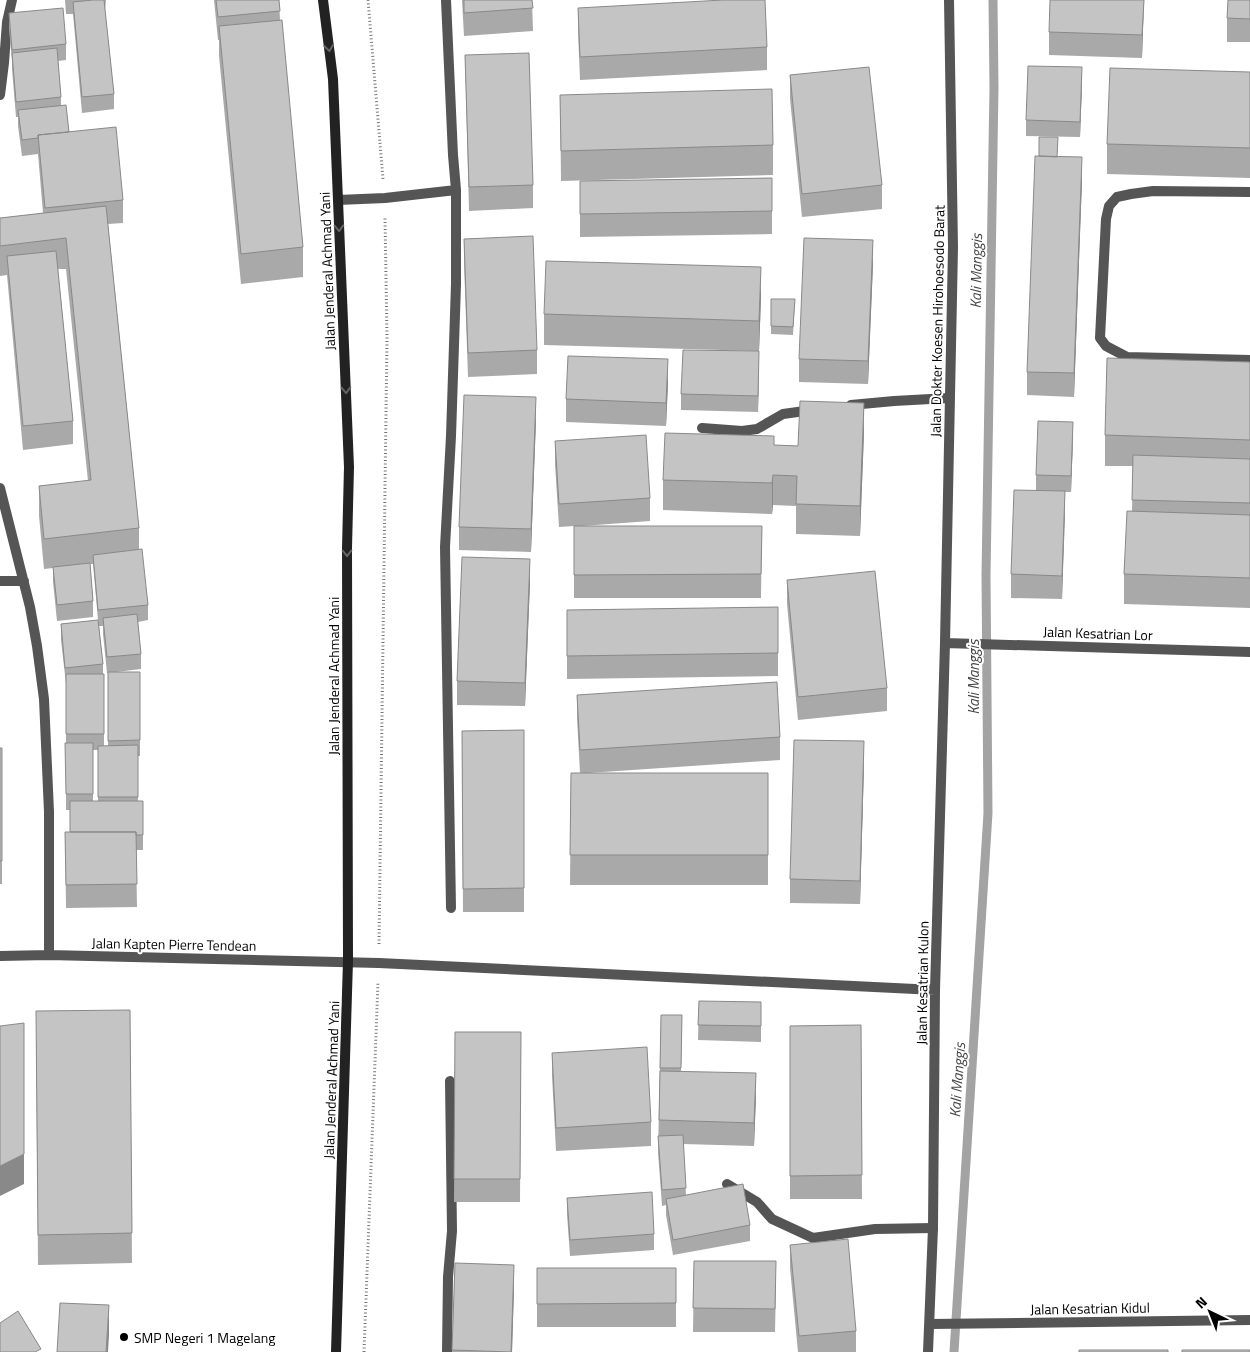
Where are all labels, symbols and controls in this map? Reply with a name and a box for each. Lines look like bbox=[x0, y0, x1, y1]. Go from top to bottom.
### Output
one-way arrow bbox=[324, 44, 334, 53]
street label: Jalan Jenderal Achmad Yani bbox=[314, 191, 340, 351]
street label: Jalan Dokter Koesen Hirohoesodo Barat bbox=[924, 205, 950, 437]
one-way arrow bbox=[334, 224, 344, 232]
water label: Kali Manggis bbox=[964, 232, 988, 309]
one-way arrow bbox=[340, 387, 351, 395]
one-way arrow bbox=[342, 550, 352, 557]
street label: Jalan Jenderal Achmad Yani bbox=[323, 597, 344, 755]
street label: Jalan Kesatrian Lor bbox=[1043, 621, 1153, 645]
water label: Kali Manggis bbox=[962, 638, 985, 714]
street label: Jalan Kesatrian Kulon bbox=[910, 921, 934, 1045]
street label: Jalan Kapten Pierre Tendean bbox=[92, 932, 256, 956]
street label: Jalan Jenderal Achmad Yani bbox=[318, 1000, 344, 1160]
water label: Kali Manggis bbox=[943, 1040, 971, 1118]
north arrow bbox=[1185, 1287, 1235, 1337]
text: N bbox=[1190, 1291, 1212, 1313]
street label: Jalan Kesatrian Kidul bbox=[1030, 1296, 1150, 1320]
place label: SMP Negeri 1 Magelang bbox=[134, 1327, 275, 1348]
marker: SMP Negeri 1 Magelang bbox=[118, 1331, 130, 1343]

